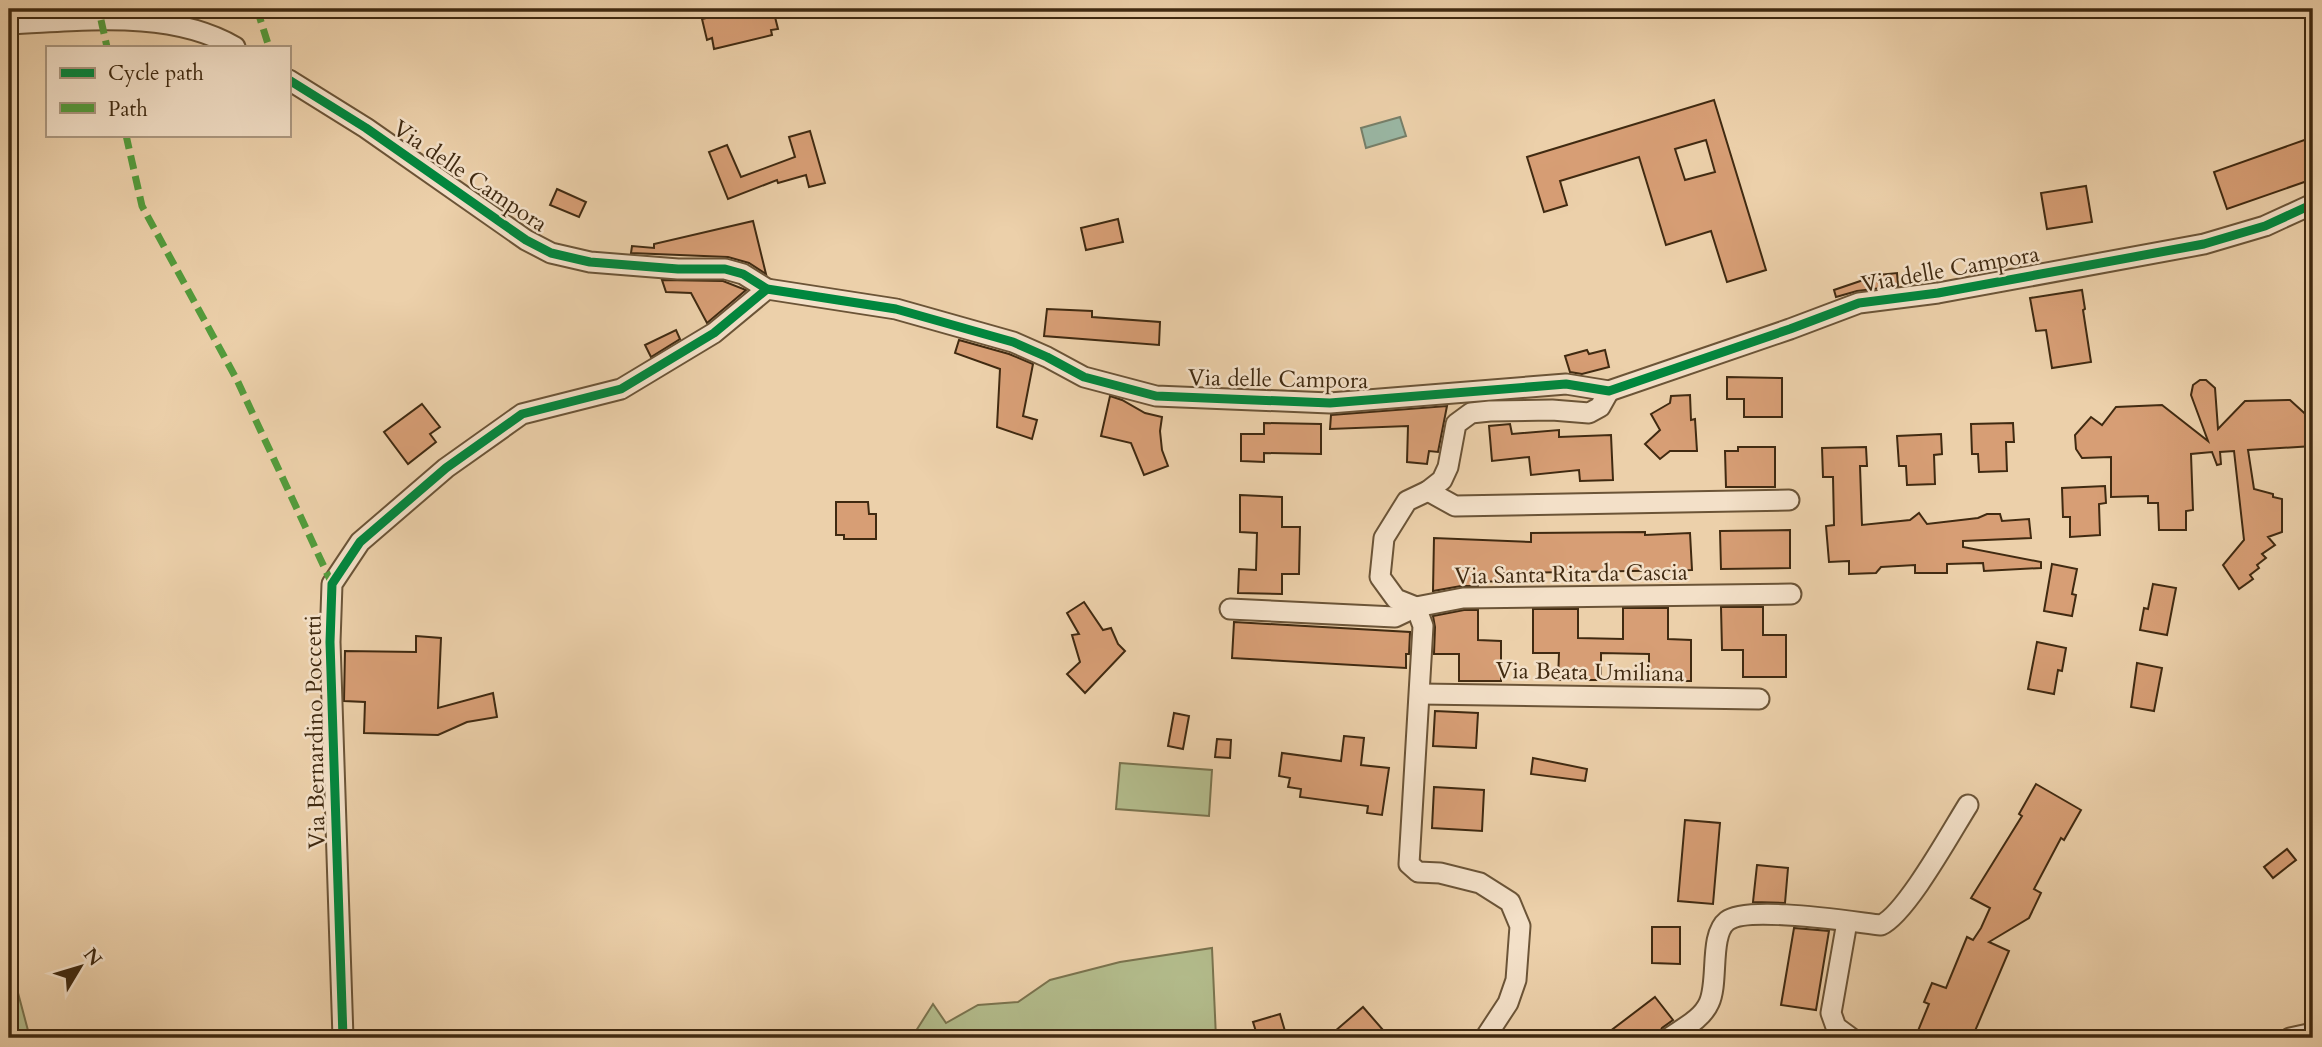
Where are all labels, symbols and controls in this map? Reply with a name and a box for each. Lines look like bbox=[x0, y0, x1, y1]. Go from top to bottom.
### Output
legend bbox=[46, 46, 290, 136]
text: Cycle path bbox=[108, 59, 204, 88]
text: Path bbox=[108, 95, 148, 124]
street label: Via delle Campora bbox=[387, 113, 554, 239]
street label: Via delle Campora bbox=[1858, 238, 2042, 300]
street label: Via delle Campora bbox=[1188, 362, 1369, 396]
street label: Via Santa Rita da Cascia bbox=[1454, 556, 1688, 592]
street label: Via Bernardino Poccetti bbox=[297, 615, 333, 849]
street label: Via Beata Umiliana bbox=[1495, 655, 1685, 689]
north arrow bbox=[46, 932, 116, 1002]
text: N bbox=[77, 943, 108, 972]

